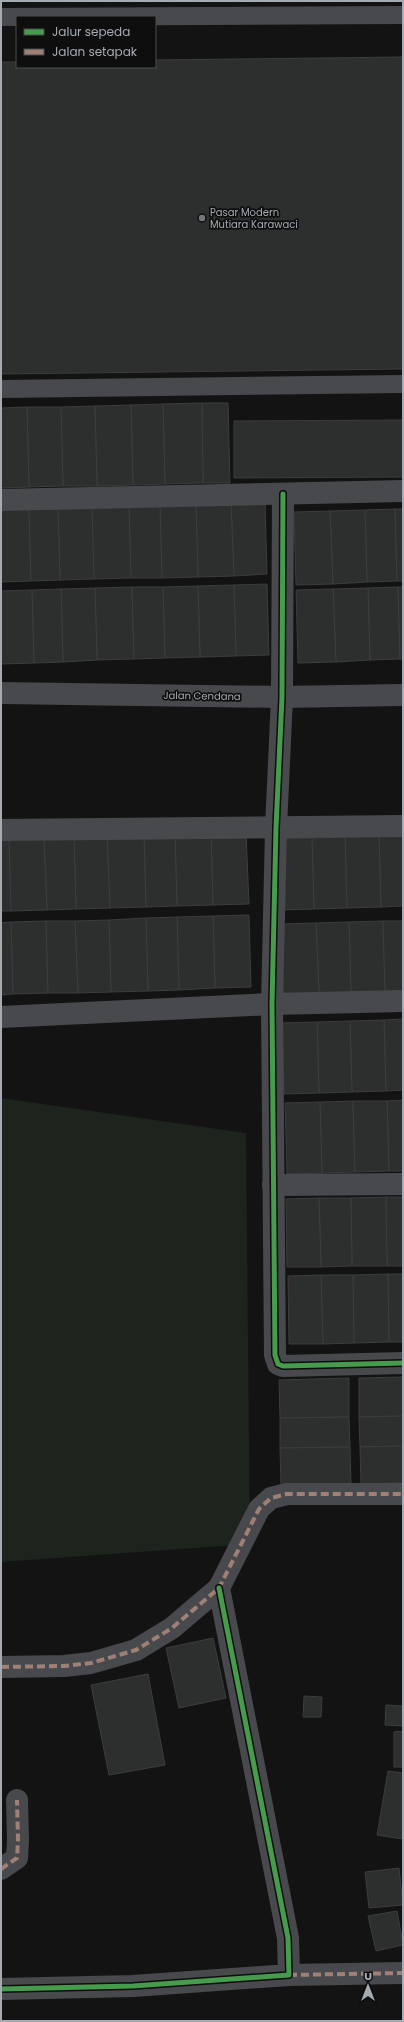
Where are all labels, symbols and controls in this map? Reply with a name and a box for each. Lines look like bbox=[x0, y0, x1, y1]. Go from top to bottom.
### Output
legend bbox=[16, 16, 156, 68]
text: Jalur sepeda bbox=[52, 23, 130, 40]
text: Jalan setapak bbox=[52, 43, 138, 60]
place label: Pasar Modern Mutiara Karawaci bbox=[210, 205, 298, 232]
marker: Pasar Modern Mutiara Karawaci bbox=[197, 213, 207, 223]
street label: Jalan Cendana bbox=[163, 688, 241, 704]
north arrow bbox=[348, 1966, 388, 2006]
text: U bbox=[364, 1968, 372, 1984]

